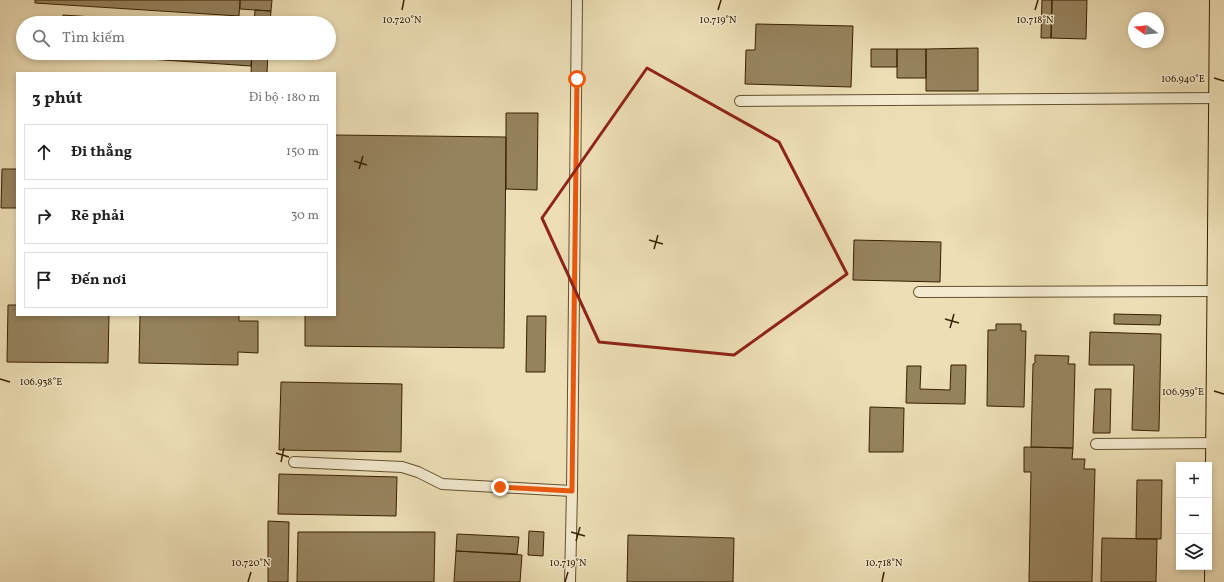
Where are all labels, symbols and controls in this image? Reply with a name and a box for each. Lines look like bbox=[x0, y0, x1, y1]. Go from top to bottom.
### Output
north arrow bbox=[1128, 12, 1164, 48]
text: 10.720°N bbox=[383, 13, 422, 27]
text: 10.719°N bbox=[700, 13, 737, 27]
text: 10.718°N bbox=[1016, 13, 1054, 27]
search box bbox=[16, 16, 336, 60]
icon: search bbox=[30, 27, 52, 49]
text: Tìm kiếm bbox=[62, 28, 125, 49]
route start bbox=[568, 70, 586, 88]
text: 106.940°E bbox=[1161, 72, 1205, 86]
text: 3 phút bbox=[32, 87, 82, 110]
text: Đi bộ · 180 m bbox=[249, 89, 320, 107]
icon: ahead bbox=[33, 141, 55, 163]
text: Đi thẳng bbox=[71, 142, 132, 163]
text: 150 m bbox=[286, 143, 319, 161]
icon: right bbox=[33, 205, 55, 227]
text: Rẽ phải bbox=[71, 206, 125, 227]
text: 30 m bbox=[291, 207, 319, 225]
icon: arrive bbox=[33, 269, 55, 291]
text: Đến nơi bbox=[71, 270, 127, 291]
text: 106.938°E bbox=[20, 375, 62, 389]
text: 106.939°E bbox=[1162, 385, 1204, 399]
map controls bbox=[1176, 462, 1212, 570]
button: + bbox=[1176, 462, 1212, 498]
route end bbox=[491, 478, 509, 496]
button: − bbox=[1176, 498, 1212, 534]
button: layers bbox=[1176, 534, 1212, 570]
text: 10.720°N bbox=[232, 556, 271, 570]
text: 10.719°N bbox=[550, 556, 587, 570]
text: 10.718°N bbox=[865, 556, 903, 570]

